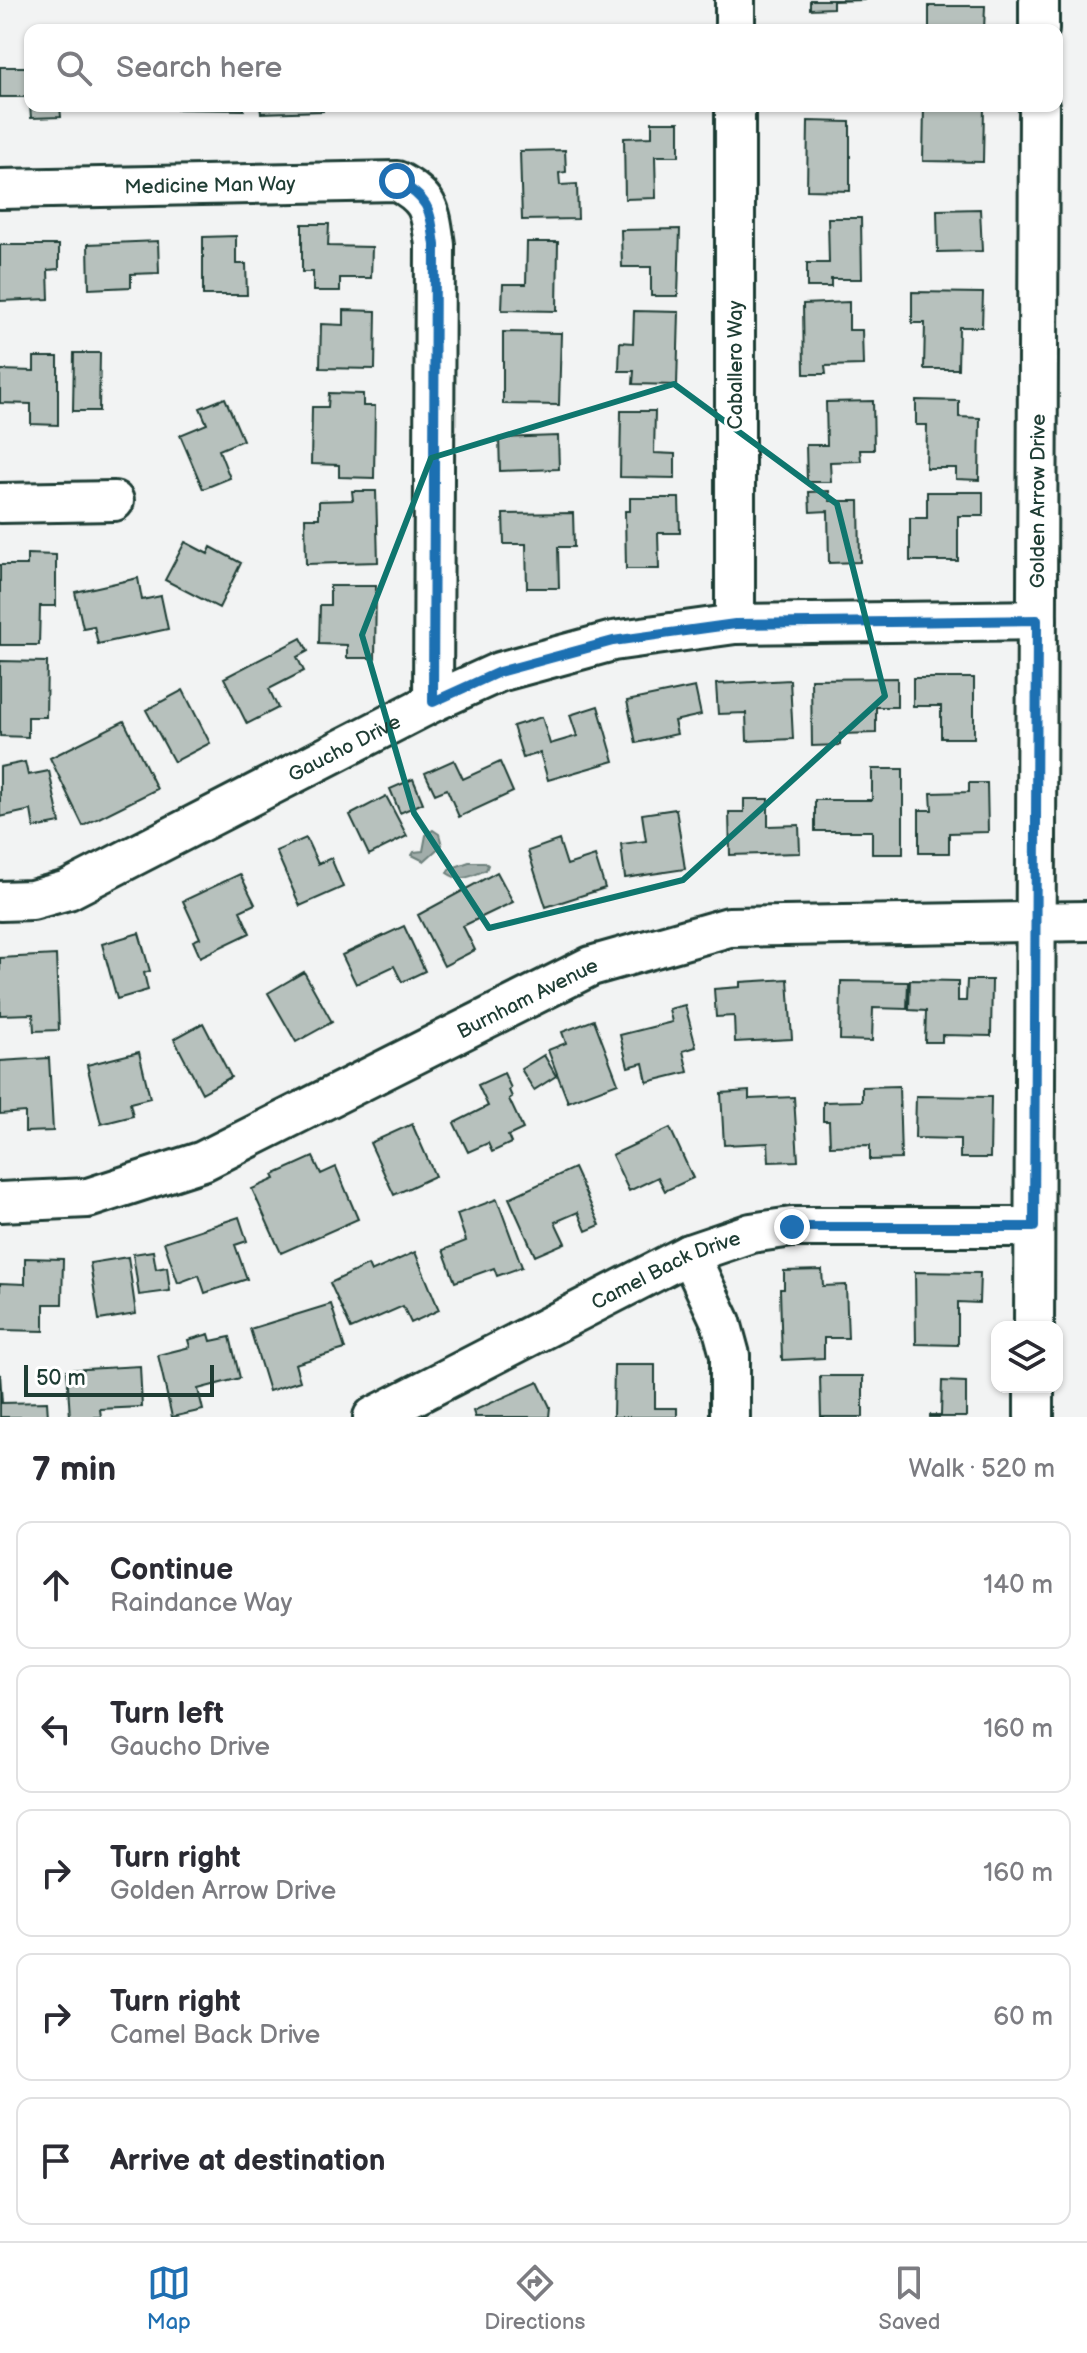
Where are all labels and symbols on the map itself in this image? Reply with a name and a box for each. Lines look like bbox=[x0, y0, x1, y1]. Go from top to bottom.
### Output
route start bbox=[379, 163, 415, 199]
street label: Medicine Man Way bbox=[124, 172, 296, 199]
street label: Caballero Way bbox=[724, 301, 748, 430]
street label: Golden Arrow Drive bbox=[1026, 414, 1051, 588]
street label: Gaucho Drive bbox=[284, 710, 405, 787]
street label: Burnham Avenue bbox=[453, 954, 601, 1044]
route end bbox=[774, 1209, 810, 1245]
street label: Camel Back Drive bbox=[588, 1226, 744, 1315]
scale bar bbox=[24, 1361, 214, 1397]

